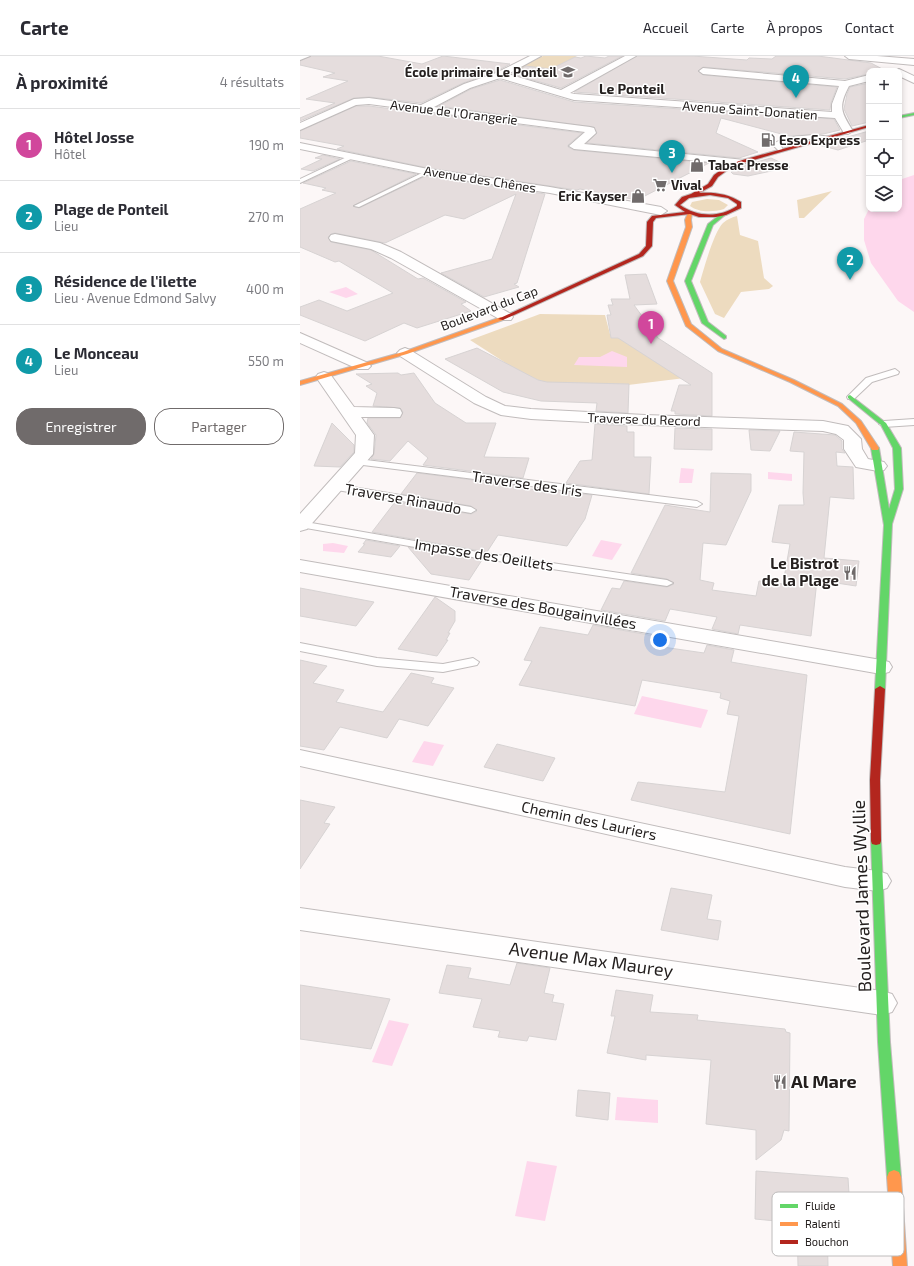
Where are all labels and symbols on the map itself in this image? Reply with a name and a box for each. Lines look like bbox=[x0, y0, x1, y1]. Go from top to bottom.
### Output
place label: École primaire Le Ponteil bbox=[405, 63, 558, 80]
school or university icon: École primaire Le Ponteil bbox=[560, 64, 576, 80]
pin: 4 bbox=[783, 65, 809, 98]
district label: Le Ponteil bbox=[599, 80, 665, 97]
street label: Avenue de l'Orangerie bbox=[389, 96, 519, 128]
street label: Avenue Saint-Donatien bbox=[682, 97, 818, 123]
fuel station icon: Esso Express bbox=[760, 132, 776, 148]
place label: Esso Express bbox=[779, 132, 860, 148]
pin: 3 bbox=[659, 140, 685, 173]
shop icon: Tabac Presse bbox=[689, 157, 705, 173]
place label: Tabac Presse bbox=[708, 157, 789, 173]
street label: Avenue des Chênes bbox=[423, 162, 537, 196]
supermarket icon: Vival bbox=[652, 177, 668, 193]
place label: Vival bbox=[671, 177, 703, 193]
place label: Eric Kayser bbox=[558, 188, 627, 204]
shop icon: Eric Kayser bbox=[630, 188, 646, 204]
pin: 2 bbox=[837, 247, 863, 280]
street label: Boulevard du Cap bbox=[438, 282, 540, 334]
pin: 1 bbox=[638, 311, 664, 344]
street label: Traverse du Record bbox=[587, 409, 701, 429]
street label: Traverse des Iris bbox=[471, 466, 584, 500]
street label: Traverse Rinaudo bbox=[343, 479, 463, 517]
street label: Impasse des Oeillets bbox=[413, 534, 555, 574]
place label: Le Bistrot de la Plage bbox=[762, 554, 839, 589]
restaurant icon: Le Bistrot de la Plage bbox=[842, 565, 858, 581]
street label: Traverse des Bougainvillées bbox=[448, 582, 638, 632]
your location bbox=[650, 630, 670, 650]
street label: Chemin des Lauriers bbox=[520, 797, 658, 843]
street label: Boulevard James Wyllie bbox=[847, 799, 875, 993]
street label: Avenue Max Maurey bbox=[508, 937, 675, 981]
place label: Al Mare bbox=[791, 1070, 857, 1092]
restaurant icon: Al Mare bbox=[772, 1074, 788, 1090]
legend bbox=[772, 1192, 904, 1256]
text: Fluide bbox=[805, 1199, 835, 1212]
text: Ralenti bbox=[805, 1217, 840, 1230]
text: Bouchon bbox=[805, 1235, 849, 1248]

